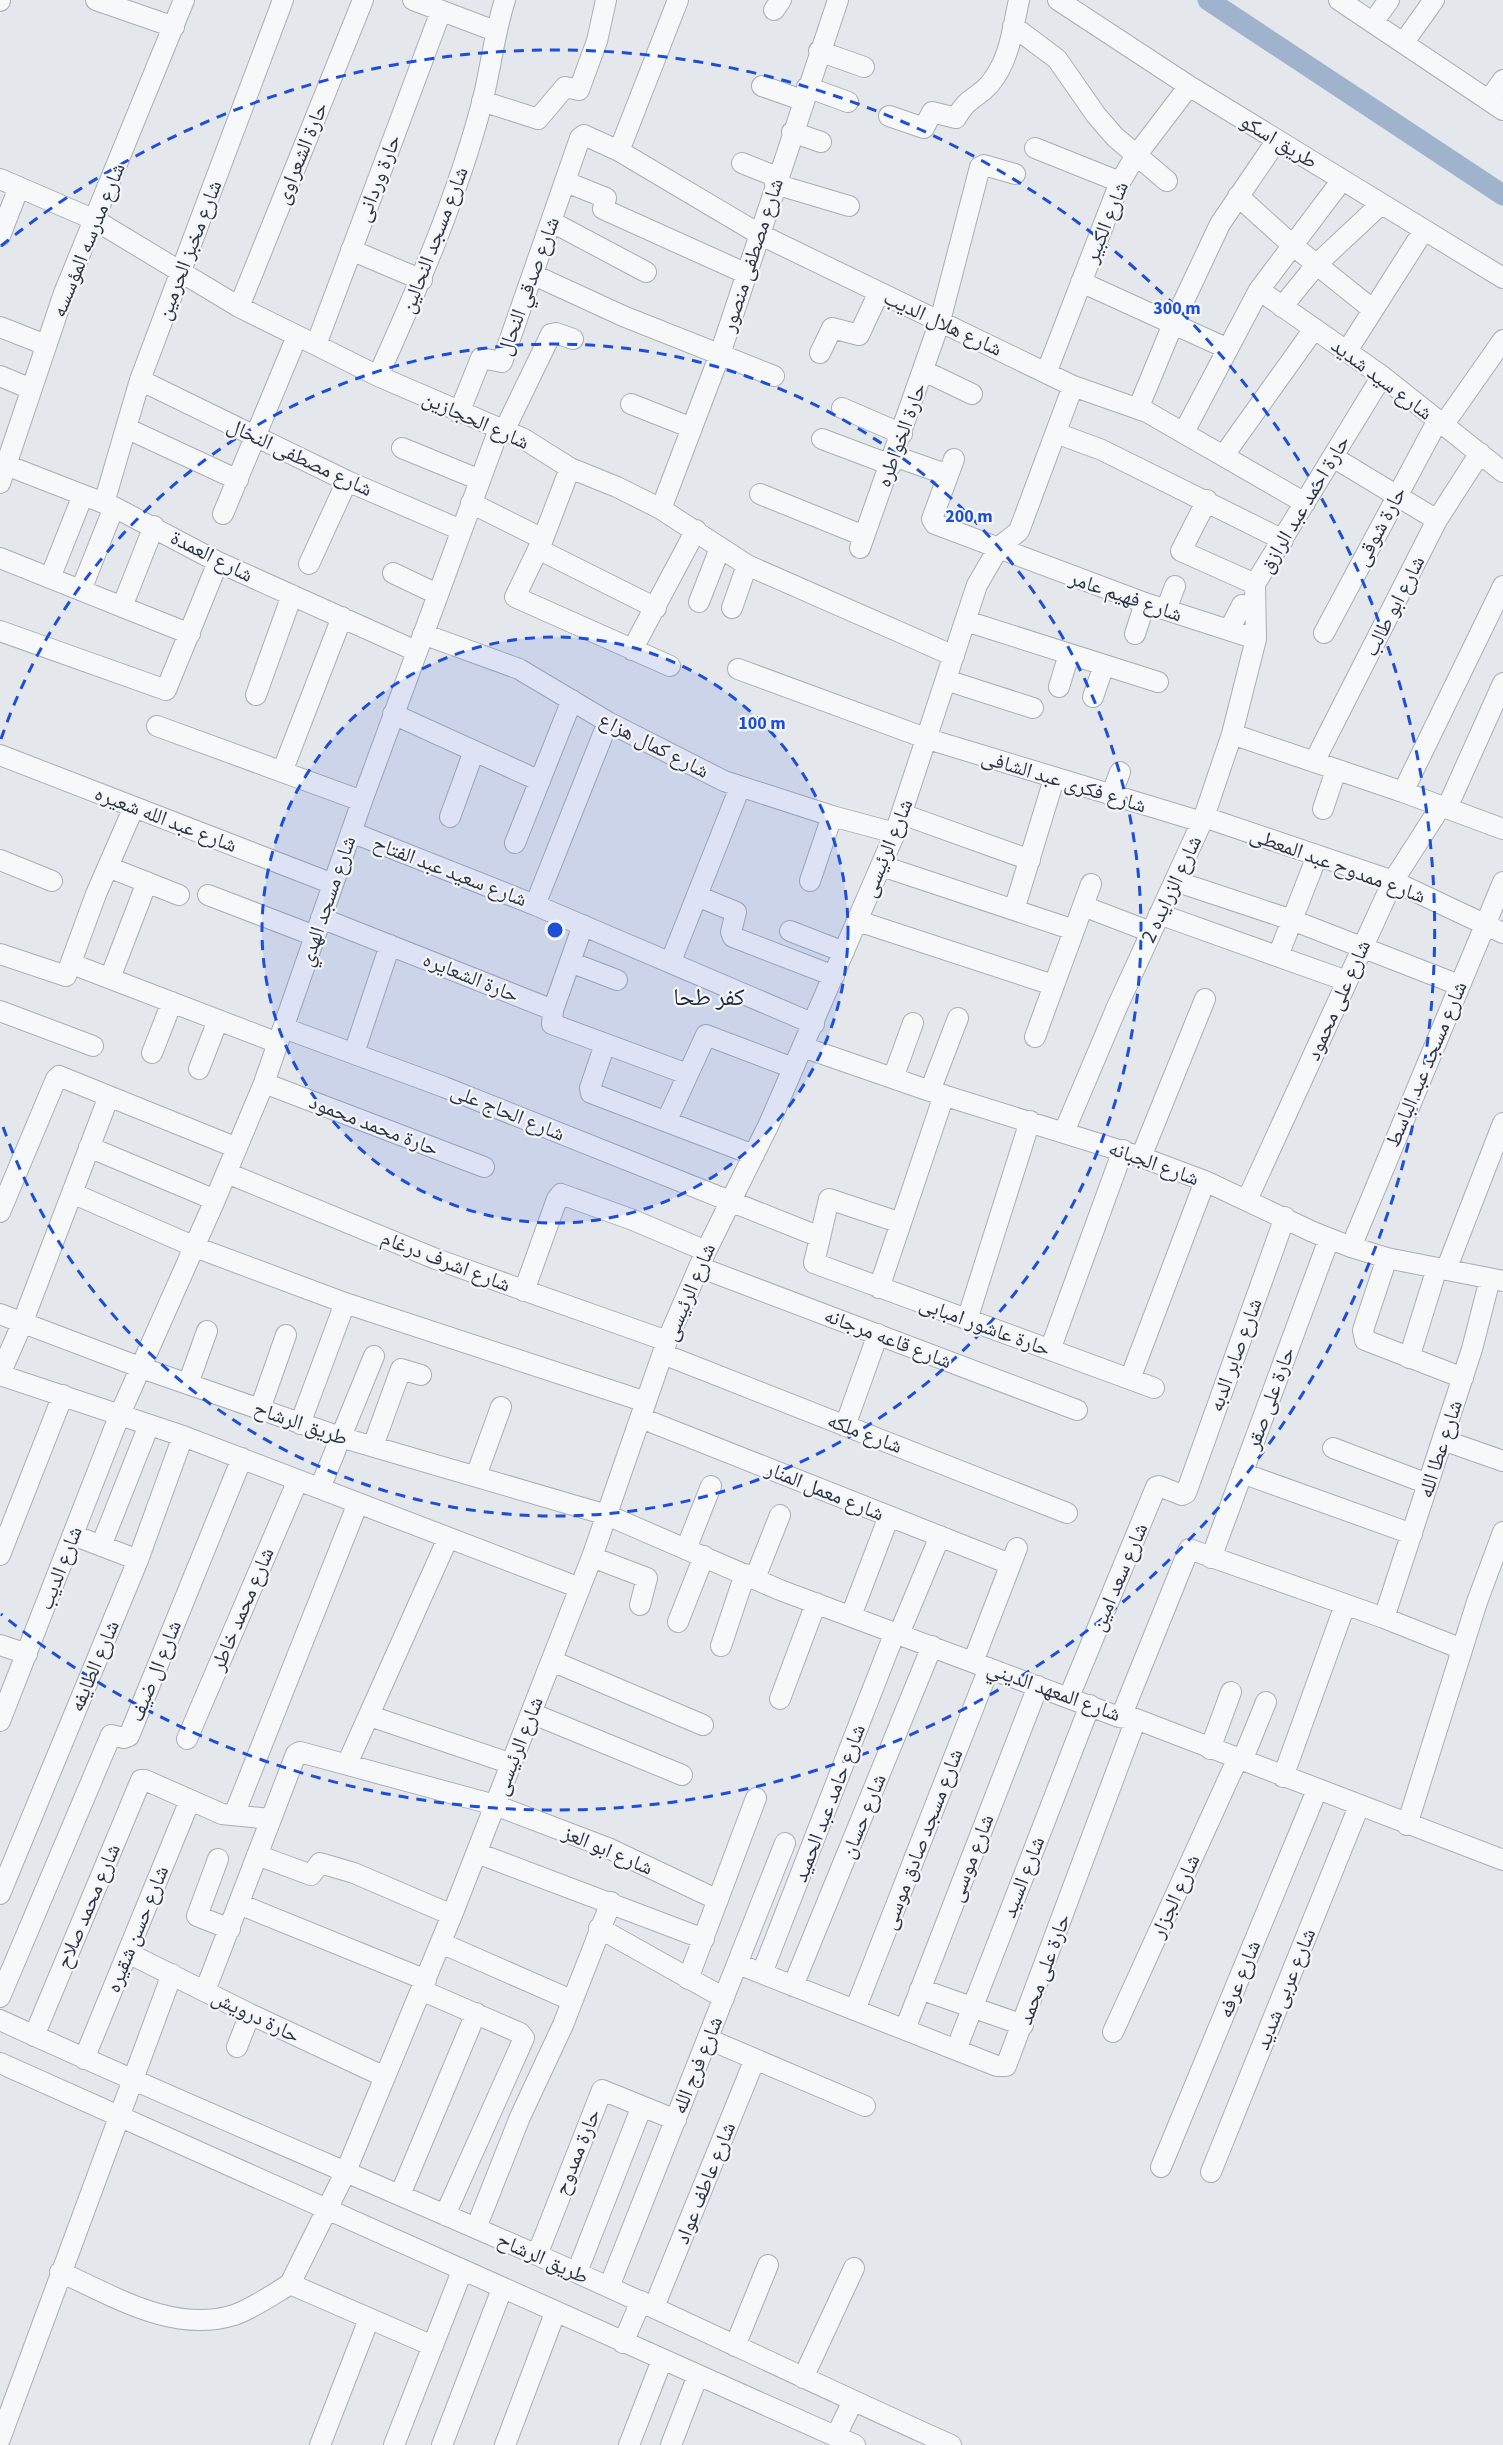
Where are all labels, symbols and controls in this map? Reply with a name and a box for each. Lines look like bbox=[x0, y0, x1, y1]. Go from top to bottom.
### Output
street label: حارة الشعراوى bbox=[267, 97, 335, 209]
street label: طريق اسكو bbox=[1235, 106, 1323, 176]
street label: حارة وردانى bbox=[348, 130, 408, 226]
street label: شارع مدرسه المؤسسه bbox=[43, 158, 133, 322]
street label: شارع مسجد النحالين bbox=[392, 162, 476, 318]
street label: شارع مصطفى منصور bbox=[713, 174, 791, 337]
street label: شارع مخبز الحرمين bbox=[149, 176, 229, 324]
street label: شارع الكبير bbox=[1076, 177, 1136, 268]
street label: شارع صدقي النحال bbox=[489, 213, 568, 360]
street label: شارع هلال الديب bbox=[879, 282, 1007, 364]
text: 300 m bbox=[1153, 296, 1201, 321]
street label: شارع سيد شديد bbox=[1325, 331, 1439, 427]
street label: حارة الخواطره bbox=[868, 379, 934, 491]
street label: شارع الحجازين bbox=[418, 383, 534, 457]
street label: شارع مصطفى النحال bbox=[222, 410, 378, 504]
street label: حارة احمد عبد الرازق bbox=[1251, 429, 1357, 579]
street label: حارة شوقى bbox=[1346, 481, 1414, 571]
text: 200 m bbox=[945, 504, 993, 529]
street label: شارع العمدة bbox=[165, 522, 259, 590]
street label: شارع ابو طالب bbox=[1356, 550, 1432, 662]
street label: شارع فهيم عامر bbox=[1064, 562, 1187, 629]
street label: شارع كمال هزاع bbox=[594, 704, 714, 786]
text: 100 m bbox=[738, 711, 786, 736]
street label: شارع فكرى عبد الشافى bbox=[978, 742, 1150, 820]
street label: شارع عبد الله شعيره bbox=[90, 778, 242, 860]
street label: شارع الرئيسى bbox=[854, 794, 920, 902]
street label: شارع ممدوح عبد المعطى bbox=[1246, 819, 1430, 911]
street label: شارع سعيد عبد الفتاح bbox=[369, 828, 531, 914]
street label: شارع الزرايده 2 bbox=[1133, 830, 1209, 948]
street label: شارع مسجد الهدي bbox=[291, 832, 365, 971]
centre of rings bbox=[545, 920, 565, 940]
street label: شارع على محمود bbox=[1298, 935, 1378, 1065]
street label: حارة الشعايره bbox=[418, 944, 524, 1010]
street label: شارع مسجد عبد الباسط bbox=[1377, 976, 1475, 1152]
district label: كفر طحا bbox=[673, 980, 745, 1015]
street label: شارع الحاج على bbox=[446, 1076, 570, 1148]
street label: حارة محمد محمود bbox=[305, 1087, 443, 1163]
street label: شارع الجبانه bbox=[1105, 1133, 1203, 1193]
street label: شارع اشرف درغام bbox=[377, 1223, 515, 1299]
street label: شارع الرئيسى bbox=[655, 1238, 723, 1346]
street label: حارة عاشور امبابى bbox=[915, 1288, 1055, 1364]
street label: شارع صابر الدبه bbox=[1201, 1294, 1269, 1416]
street label: شارع قاعه مرجانه bbox=[820, 1300, 956, 1376]
street label: حارة على صقر bbox=[1237, 1343, 1302, 1454]
street label: طريق الرشاح bbox=[250, 1393, 352, 1453]
street label: شارع عطا الله bbox=[1410, 1396, 1470, 1502]
street label: شارع ملكه bbox=[823, 1405, 907, 1461]
street label: شارع معمل المنار bbox=[760, 1453, 889, 1528]
street label: شارع سعد امين bbox=[1083, 1518, 1155, 1636]
street label: شارع الديب bbox=[30, 1522, 90, 1614]
street label: شارع محمد خاطر bbox=[202, 1543, 282, 1676]
street label: شارع الطايفه bbox=[61, 1616, 127, 1716]
street label: شارع ال ضيف bbox=[121, 1616, 189, 1726]
street label: شارع المعهد الديني bbox=[983, 1653, 1125, 1730]
street label: شارع الرئيسى bbox=[485, 1692, 551, 1800]
street label: شارع حامد عبد الحميد bbox=[785, 1720, 873, 1886]
street label: شارع مسجد صادق موسى bbox=[874, 1744, 970, 1934]
street label: شارع حسان bbox=[832, 1769, 894, 1863]
street label: شارع موسى bbox=[941, 1810, 1001, 1906]
street label: شارع ابو العز bbox=[557, 1817, 658, 1882]
street label: شارع السيد bbox=[994, 1832, 1052, 1922]
street label: شارع محمد صلاح bbox=[48, 1839, 128, 1973]
street label: شارع الجزار bbox=[1142, 1849, 1207, 1944]
street label: شارع حسن شقيره bbox=[98, 1861, 176, 1997]
street label: حارة على محمد bbox=[1010, 1909, 1078, 2029]
street label: شارع عربى شديد bbox=[1247, 1924, 1323, 2054]
street label: شارع عرفه bbox=[1210, 1936, 1268, 2022]
street label: حارة درويش bbox=[207, 1982, 305, 2050]
street label: شارع فرج الله bbox=[664, 2012, 730, 2118]
street label: حارة ممدوح bbox=[546, 2104, 608, 2200]
street label: شارع عاطف عواد bbox=[667, 2117, 743, 2249]
street label: طريق الرشاح bbox=[492, 2224, 594, 2292]

